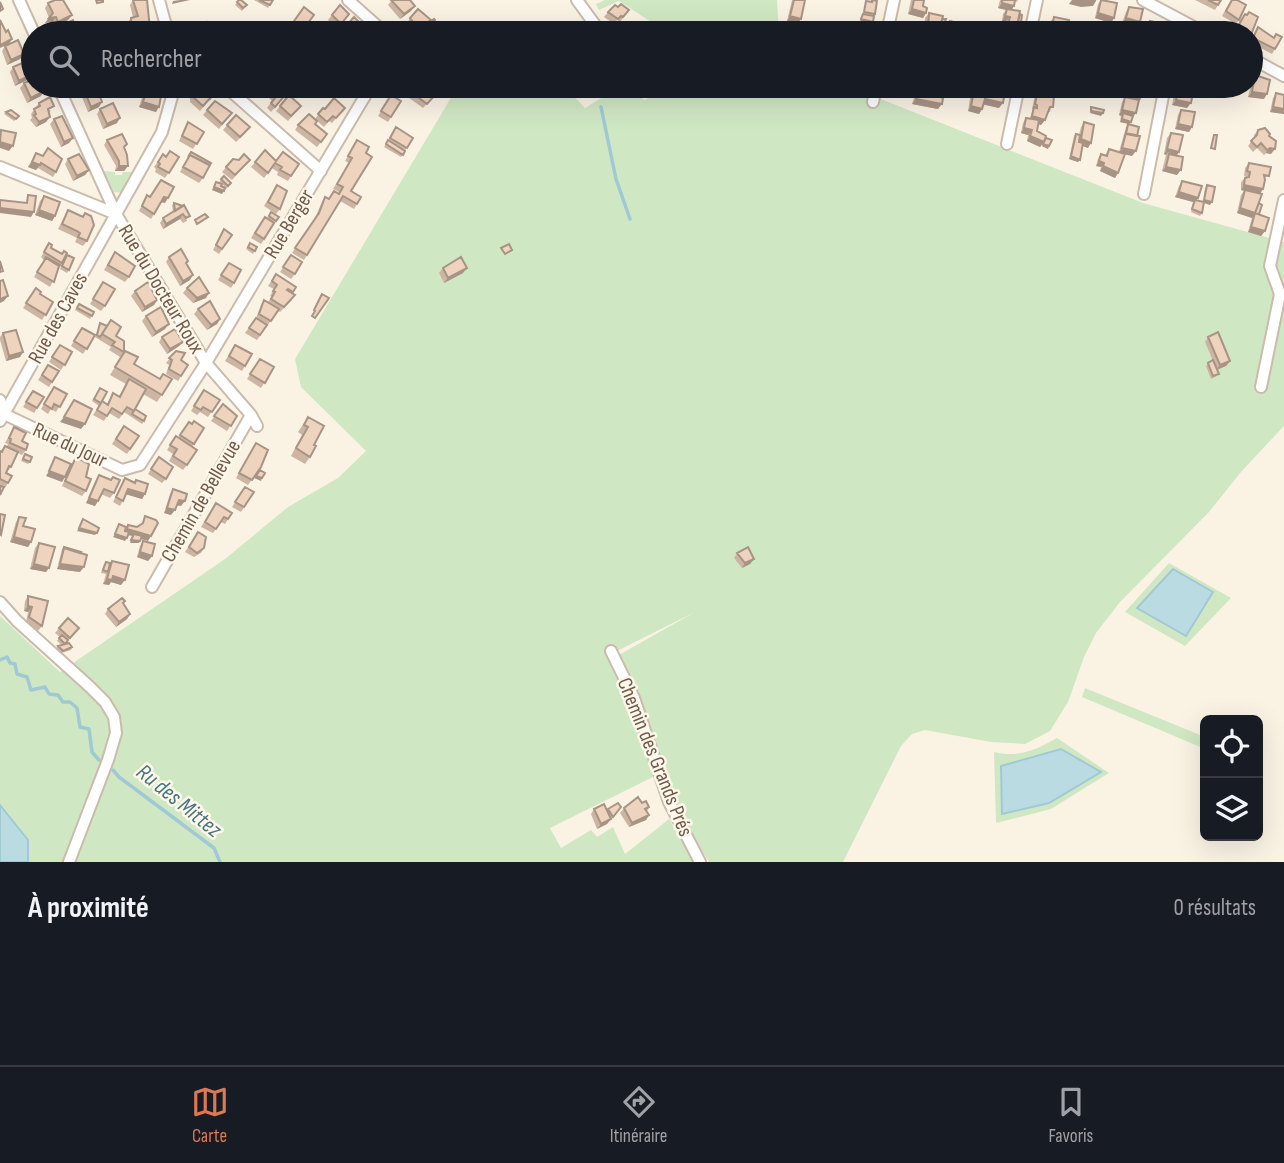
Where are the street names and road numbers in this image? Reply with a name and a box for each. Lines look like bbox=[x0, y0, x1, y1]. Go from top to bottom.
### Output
street label: Rue Berger bbox=[259, 185, 319, 263]
street label: Rue du Docteur Roux bbox=[113, 220, 209, 358]
street label: Rue des Caves bbox=[23, 268, 93, 368]
street label: Rue du Jour bbox=[29, 417, 111, 473]
street label: Chemin de Bellevue bbox=[156, 435, 246, 567]
street label: Chemin des Grands Prés bbox=[612, 674, 698, 840]

